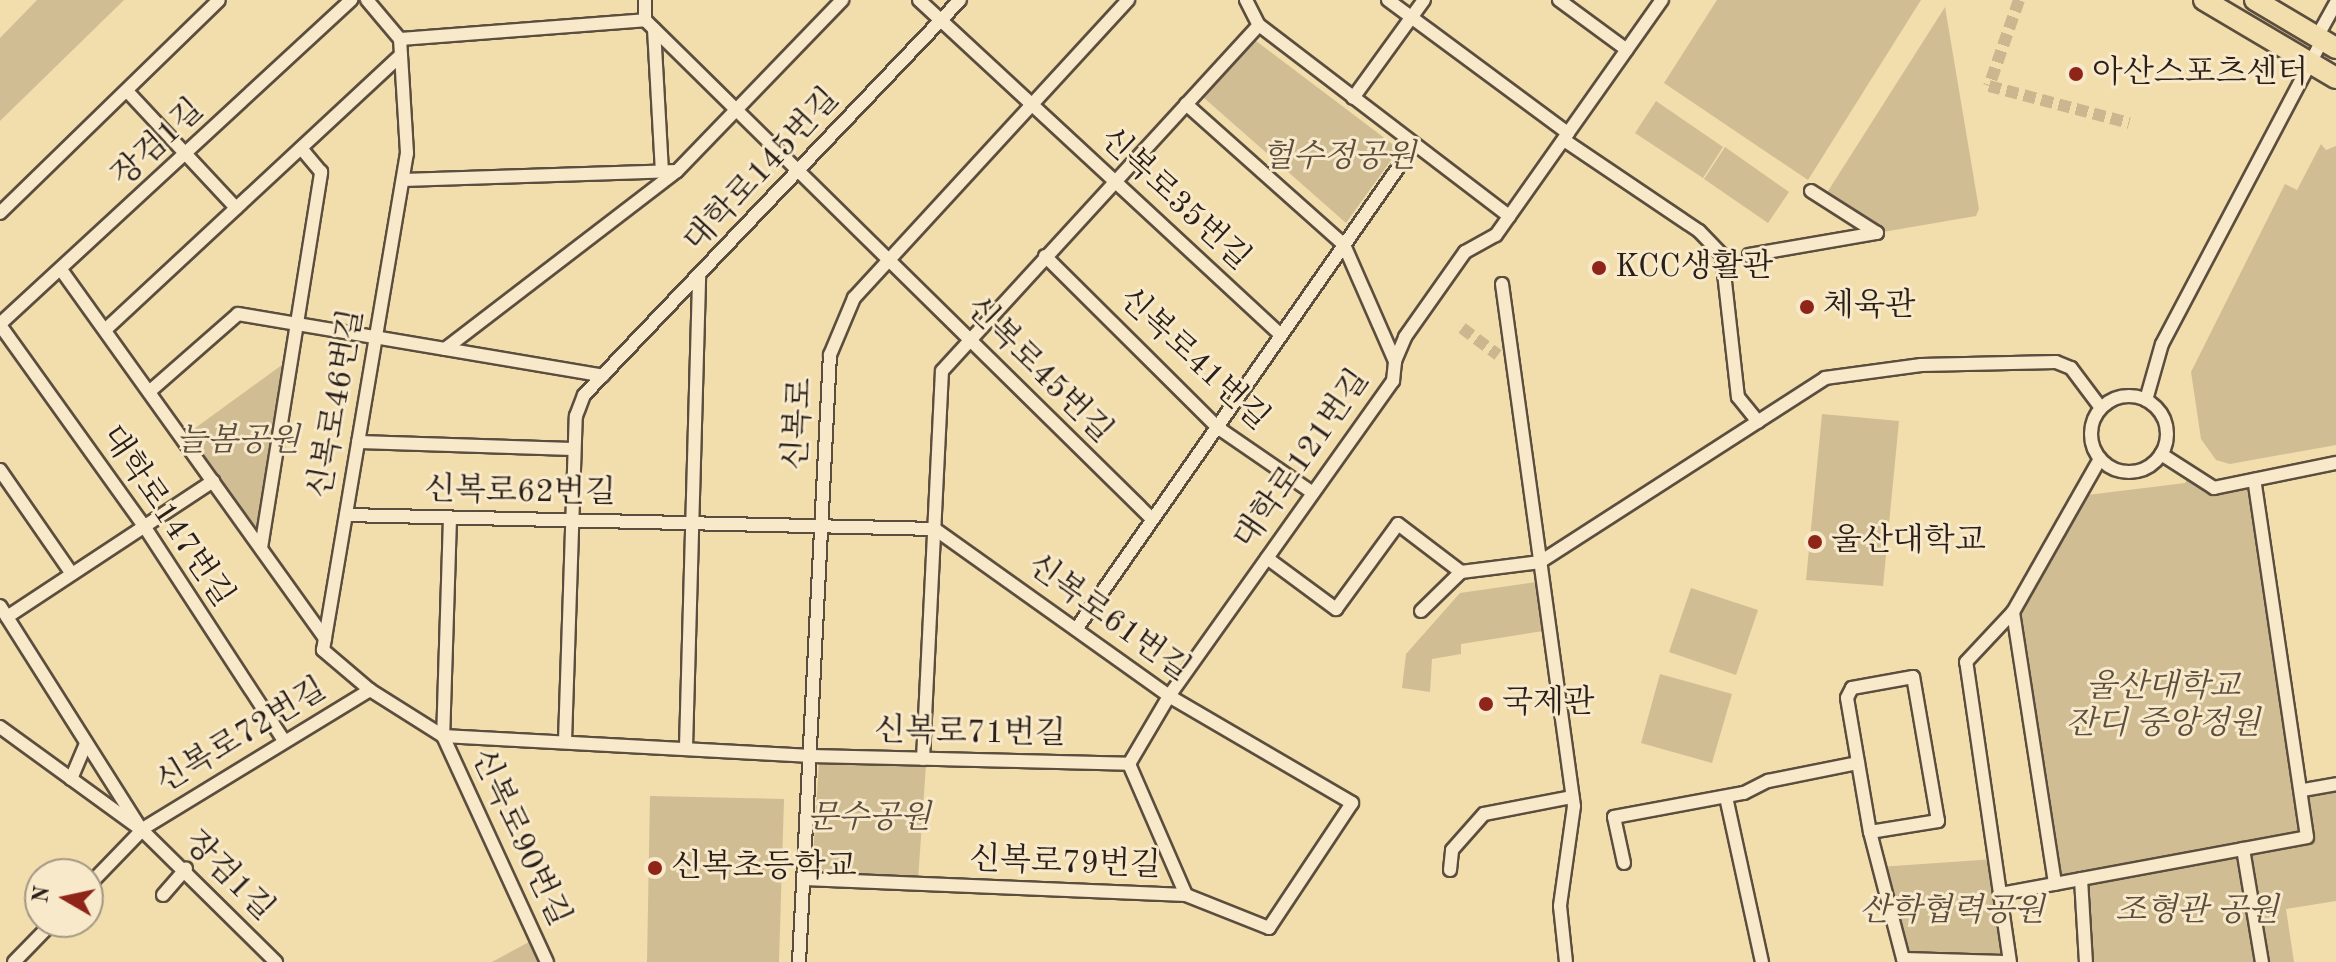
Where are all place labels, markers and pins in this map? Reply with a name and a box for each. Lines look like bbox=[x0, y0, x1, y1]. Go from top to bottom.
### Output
place label: 아산스포츠센터 bbox=[2092, 55, 2308, 93]
marker: 아산스포츠센터 bbox=[2067, 65, 2085, 83]
place label: KCC생활관 bbox=[1615, 249, 1774, 287]
marker: KCC생활관 bbox=[1590, 259, 1608, 277]
place label: 체육관 bbox=[1823, 288, 1916, 326]
marker: 체육관 bbox=[1798, 298, 1816, 316]
place label: 울산대학교 bbox=[1831, 523, 1986, 561]
marker: 울산대학교 bbox=[1806, 533, 1824, 551]
place label: 국제관 bbox=[1502, 685, 1595, 723]
marker: 국제관 bbox=[1477, 695, 1495, 713]
place label: 신복초등학교 bbox=[671, 849, 856, 887]
marker: 신복초등학교 bbox=[646, 859, 664, 877]

